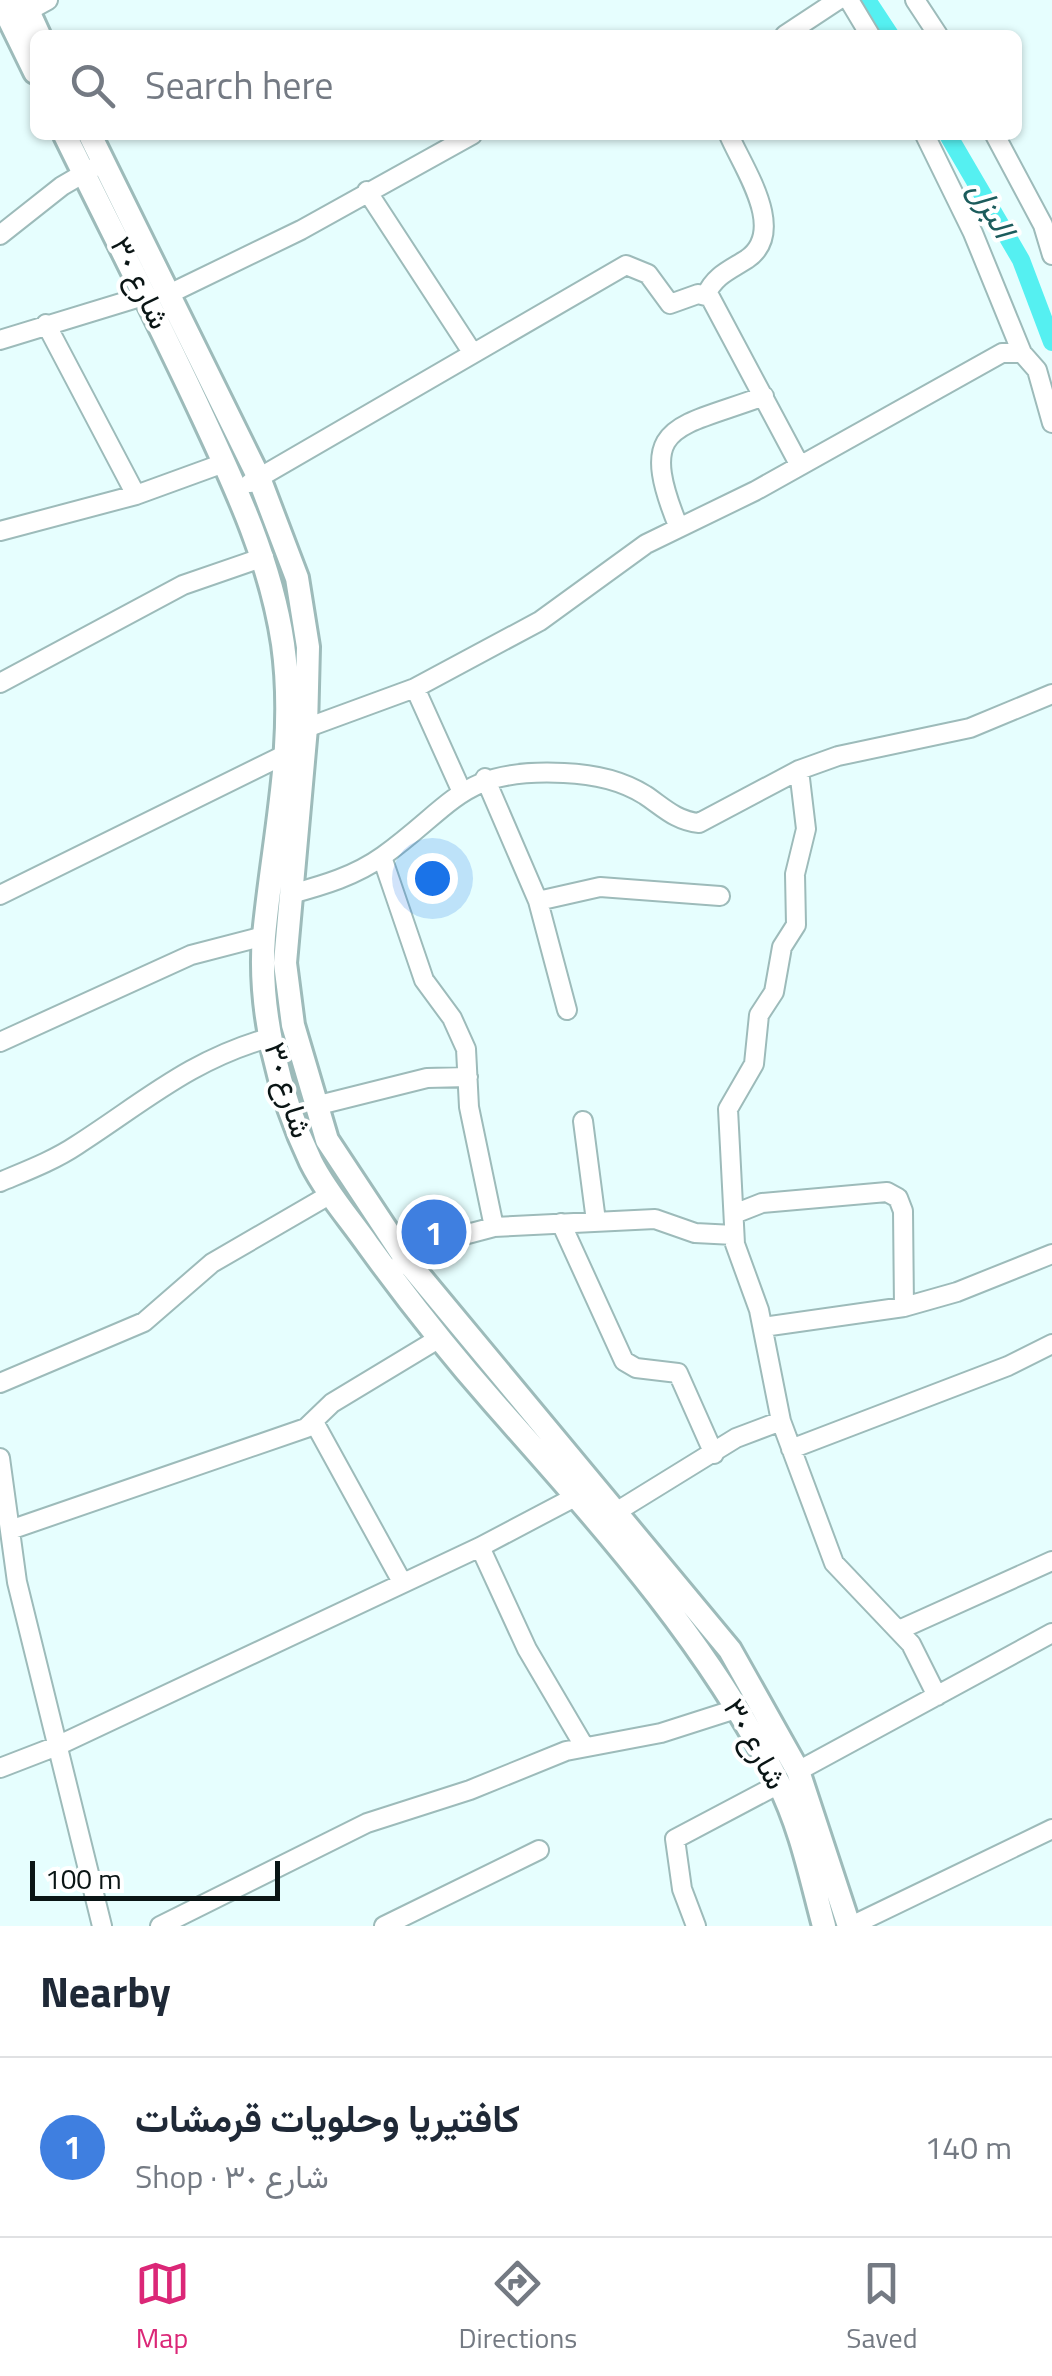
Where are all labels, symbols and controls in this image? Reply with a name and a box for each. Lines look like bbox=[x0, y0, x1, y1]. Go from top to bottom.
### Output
search box bbox=[30, 30, 1022, 140]
text: Search here bbox=[145, 56, 333, 114]
icon: search bbox=[65, 58, 120, 113]
water label: البزل bbox=[957, 171, 1030, 249]
street label: شارع ٣٠ bbox=[99, 228, 183, 337]
your location bbox=[407, 853, 458, 904]
street label: شارع ٣٠ bbox=[253, 1036, 325, 1143]
pin: 1 bbox=[402, 1194, 466, 1270]
street label: شارع ٣٠ bbox=[712, 1690, 800, 1798]
scale bar bbox=[30, 1856, 280, 1900]
text: 100 m bbox=[45, 1857, 122, 1900]
text: Nearby bbox=[40, 1959, 171, 2023]
text: كافتيريا وحلويات قرمشات bbox=[135, 2089, 520, 2147]
text: 1 bbox=[64, 2123, 81, 2171]
text: 140 m bbox=[924, 2123, 1012, 2171]
text: Shop · شارع ٣٠ bbox=[135, 2152, 329, 2200]
tab: Map bbox=[135, 2256, 190, 2359]
tab: Directions bbox=[459, 2256, 577, 2359]
tab: Saved bbox=[846, 2256, 917, 2359]

